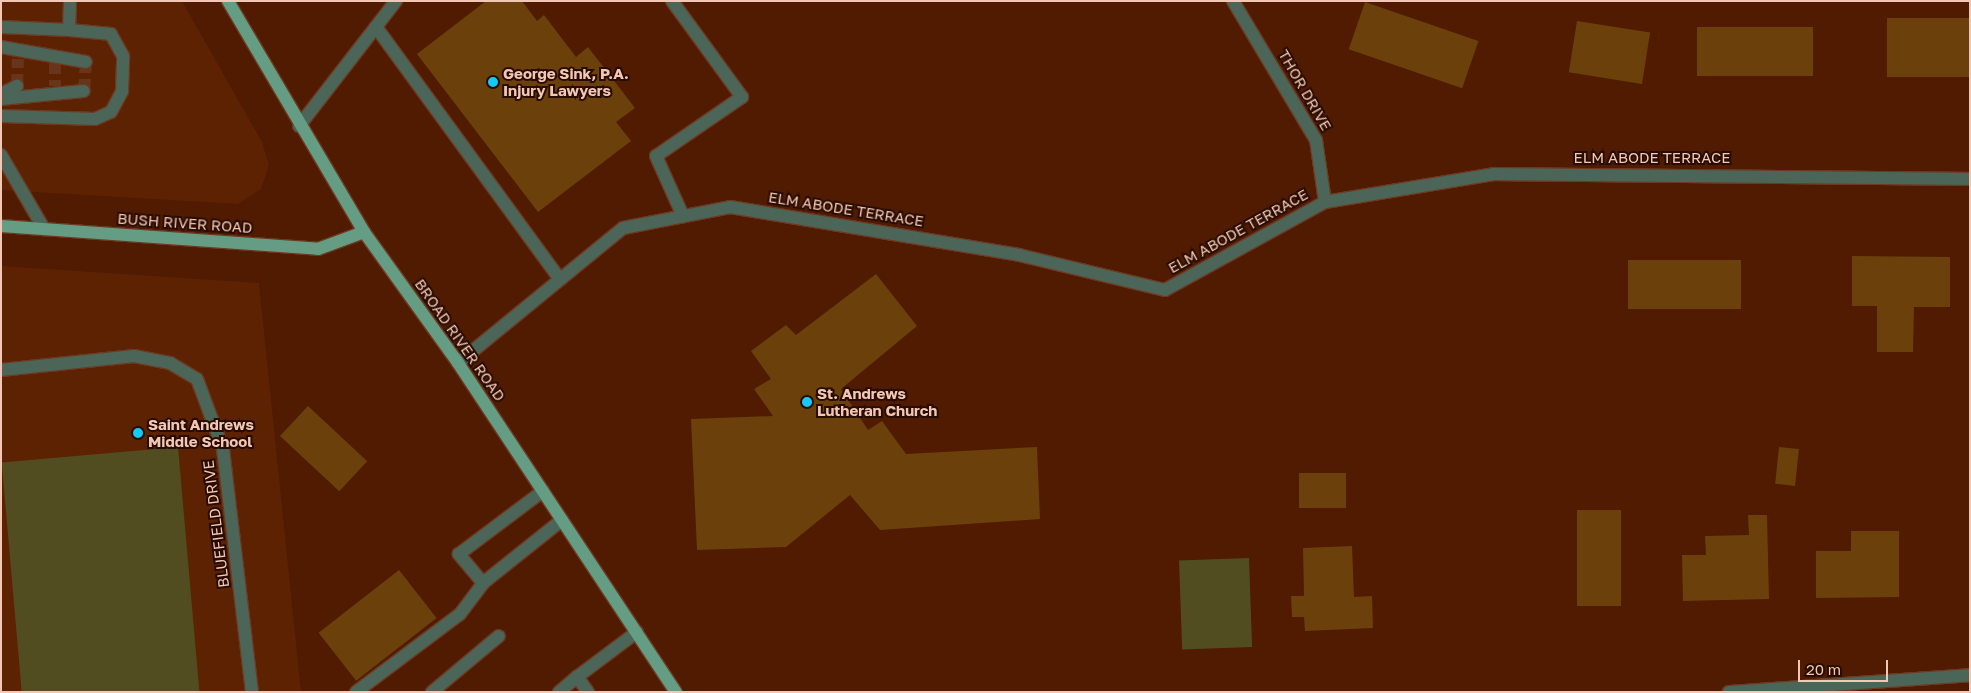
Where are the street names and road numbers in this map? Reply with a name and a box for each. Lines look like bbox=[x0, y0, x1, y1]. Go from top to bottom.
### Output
street label: THOR DRIVE bbox=[1275, 46, 1335, 134]
street label: ELM ABODE TERRACE bbox=[1574, 149, 1730, 167]
street label: ELM ABODE TERRACE bbox=[1165, 185, 1311, 277]
street label: ELM ABODE TERRACE bbox=[767, 188, 925, 230]
street label: BUSH RIVER ROAD bbox=[117, 209, 253, 237]
street label: BROAD RIVER ROAD bbox=[411, 275, 509, 405]
street label: BLUEFIELD DRIVE bbox=[199, 459, 233, 589]

